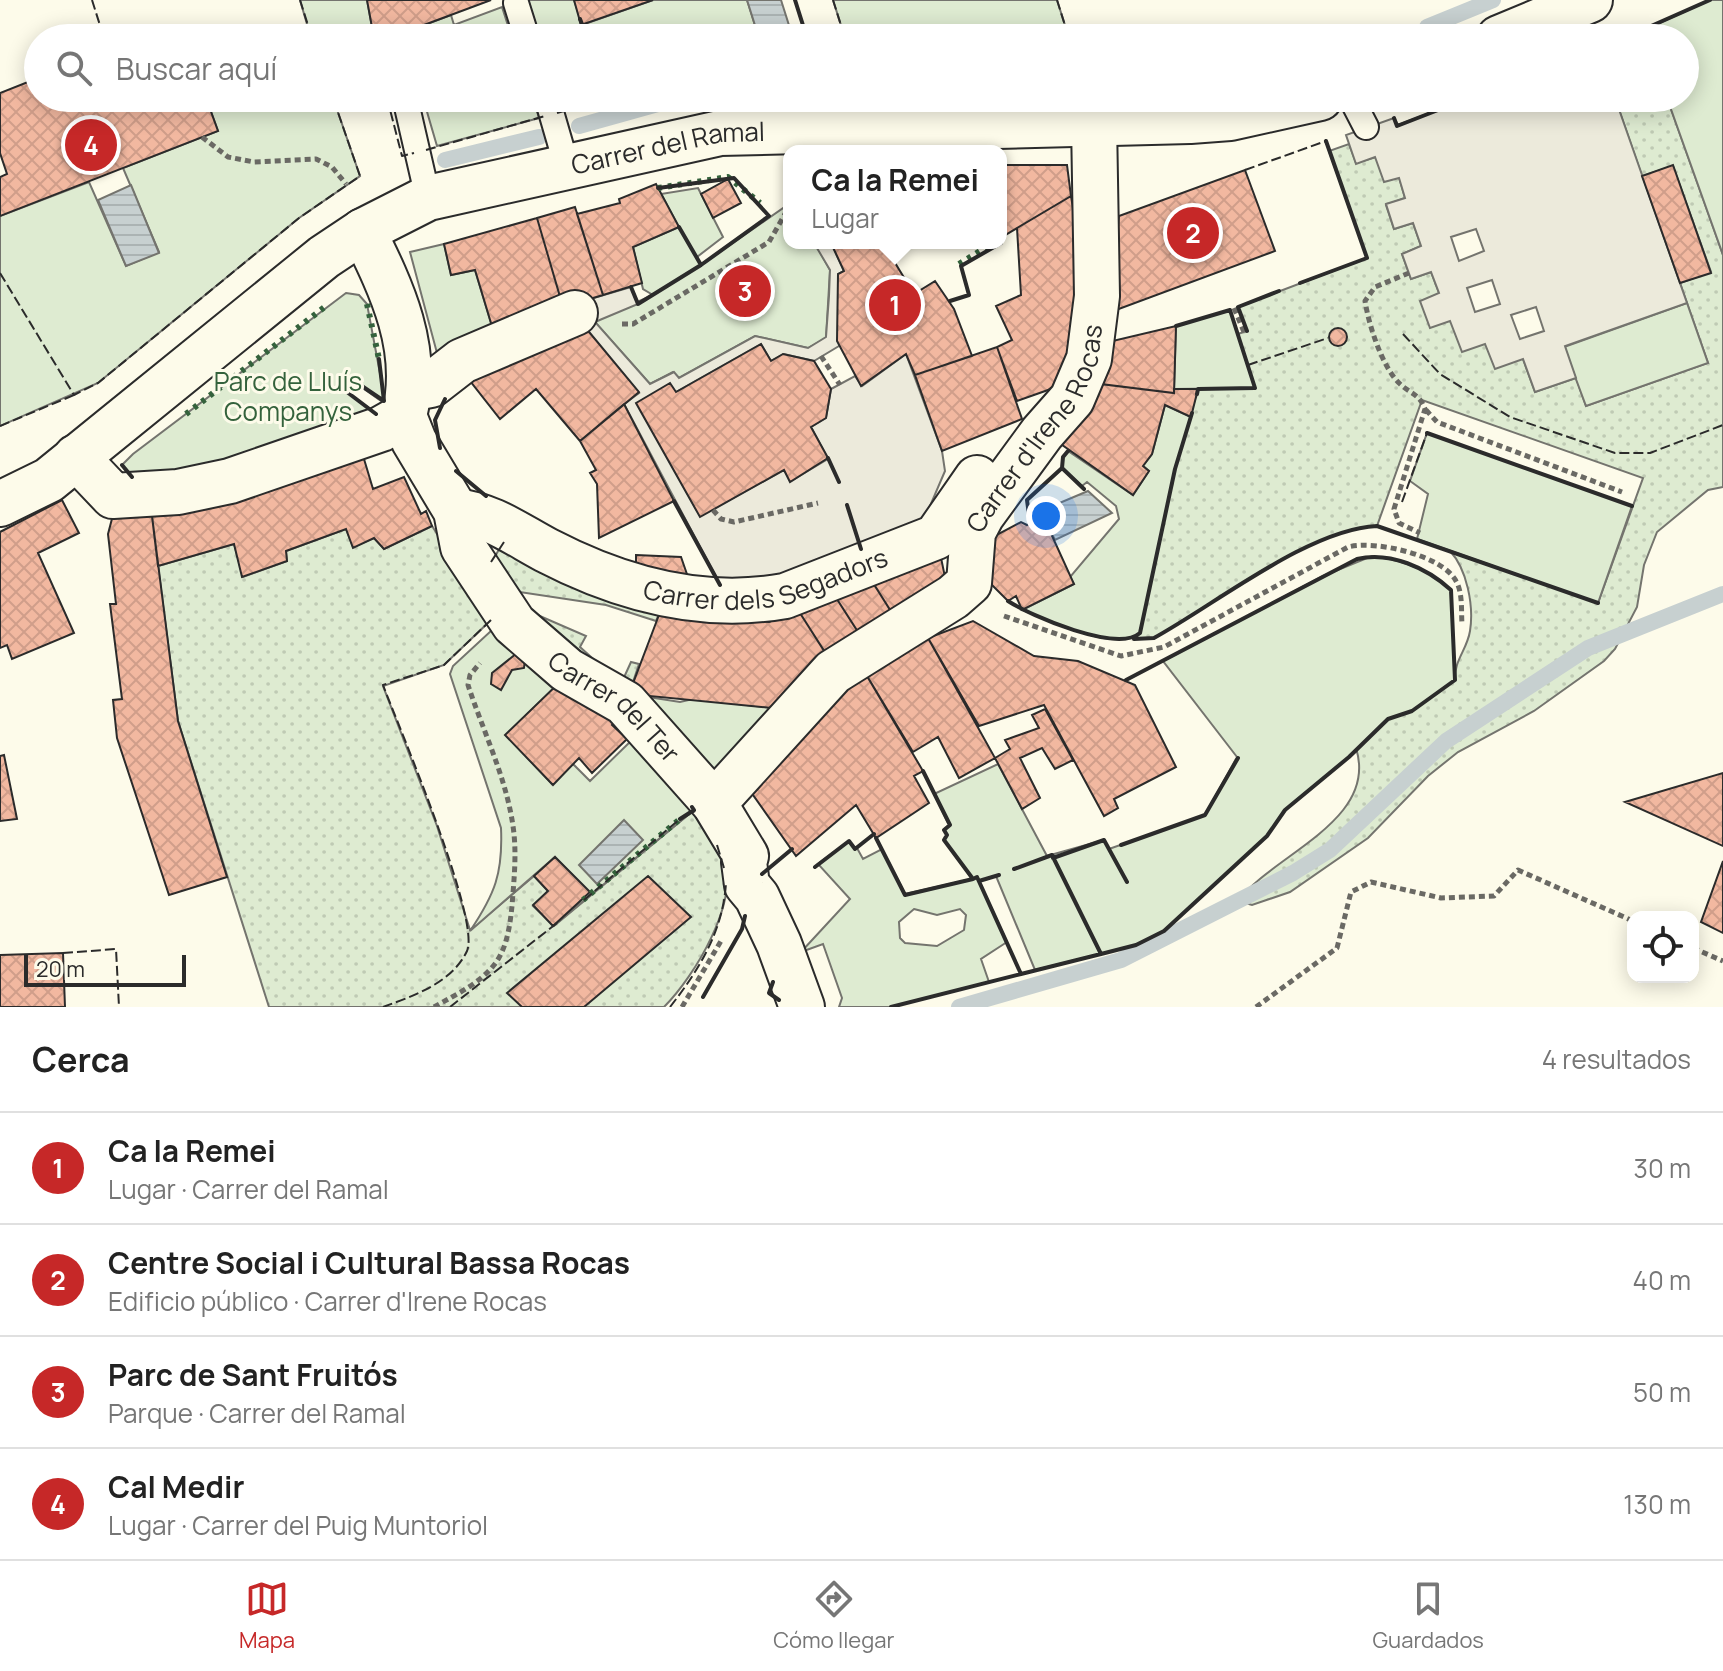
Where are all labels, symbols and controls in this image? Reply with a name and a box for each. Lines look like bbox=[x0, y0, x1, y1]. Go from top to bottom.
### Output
search box bbox=[24, 24, 1699, 112]
icon: search bbox=[52, 46, 96, 90]
text: Buscar aquí bbox=[116, 48, 277, 89]
street label: Carrer del Ramal bbox=[568, 113, 765, 183]
pin: 4 bbox=[65, 115, 117, 175]
popup bbox=[783, 145, 1007, 249]
text: Ca la Remei bbox=[811, 159, 979, 200]
text: Lugar bbox=[811, 200, 879, 236]
pin: 2 bbox=[1167, 203, 1219, 263]
pin: 3 bbox=[719, 261, 771, 321]
pin: 1 bbox=[869, 275, 921, 335]
street label: Carrer d'Irene Rocas bbox=[957, 322, 1110, 538]
park label: Parc de Lluís Companys bbox=[214, 363, 362, 429]
your location bbox=[1026, 496, 1066, 536]
street label: Carrer dels Segadors bbox=[640, 539, 893, 618]
street label: Carrer del Ter bbox=[540, 642, 688, 770]
map controls bbox=[1627, 911, 1699, 983]
button: locate bbox=[1627, 911, 1699, 983]
scale bar bbox=[24, 951, 186, 987]
text: 20 m bbox=[36, 954, 85, 984]
text: Cerca bbox=[32, 1036, 130, 1082]
text: 4 resultados bbox=[1542, 1041, 1691, 1077]
text: Ca la Remei bbox=[108, 1130, 276, 1171]
text: 1 bbox=[52, 1150, 64, 1186]
text: 30 m bbox=[1634, 1150, 1691, 1186]
text: Lugar · Carrer del Ramal bbox=[108, 1171, 389, 1207]
text: Centre Social i Cultural Bassa Rocas bbox=[108, 1242, 630, 1283]
text: 2 bbox=[50, 1262, 66, 1298]
text: 40 m bbox=[1633, 1262, 1691, 1298]
text: Edificio público · Carrer d'Irene Rocas bbox=[108, 1283, 547, 1319]
text: Parc de Sant Fruitós bbox=[108, 1354, 398, 1395]
text: 3 bbox=[50, 1374, 66, 1410]
text: 50 m bbox=[1633, 1374, 1691, 1410]
text: Parque · Carrer del Ramal bbox=[108, 1395, 406, 1431]
text: Cal Medir bbox=[108, 1466, 244, 1507]
text: 4 bbox=[50, 1486, 66, 1522]
text: 130 m bbox=[1623, 1486, 1691, 1522]
text: Lugar · Carrer del Puig Muntoriol bbox=[108, 1507, 488, 1543]
tab: Mapa bbox=[239, 1577, 295, 1655]
tab: Cómo llegar bbox=[773, 1577, 894, 1655]
tab: Guardados bbox=[1373, 1577, 1484, 1655]

